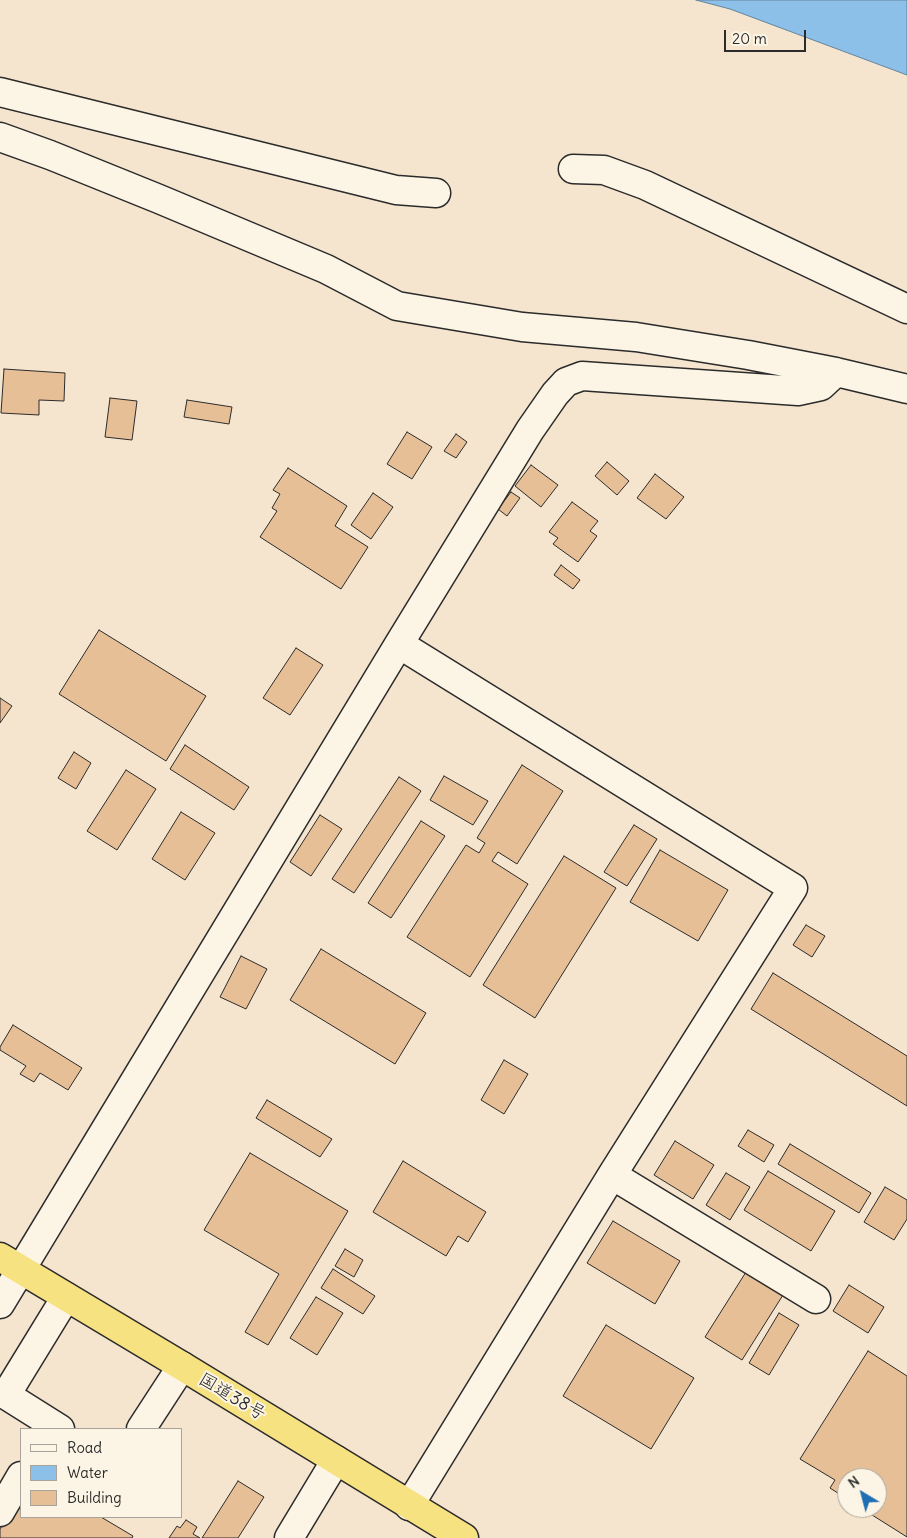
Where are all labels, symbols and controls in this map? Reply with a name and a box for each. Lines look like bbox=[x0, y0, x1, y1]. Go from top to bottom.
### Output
scale bar bbox=[727, 20, 810, 52]
text: 20 m bbox=[732, 29, 767, 48]
street label: 国道38号 bbox=[194, 1369, 270, 1425]
legend bbox=[20, 1428, 182, 1518]
text: Road bbox=[67, 1438, 102, 1457]
text: Water bbox=[67, 1463, 108, 1482]
north arrow bbox=[837, 1468, 887, 1518]
text: N bbox=[844, 1472, 863, 1492]
text: Building bbox=[67, 1488, 122, 1507]

